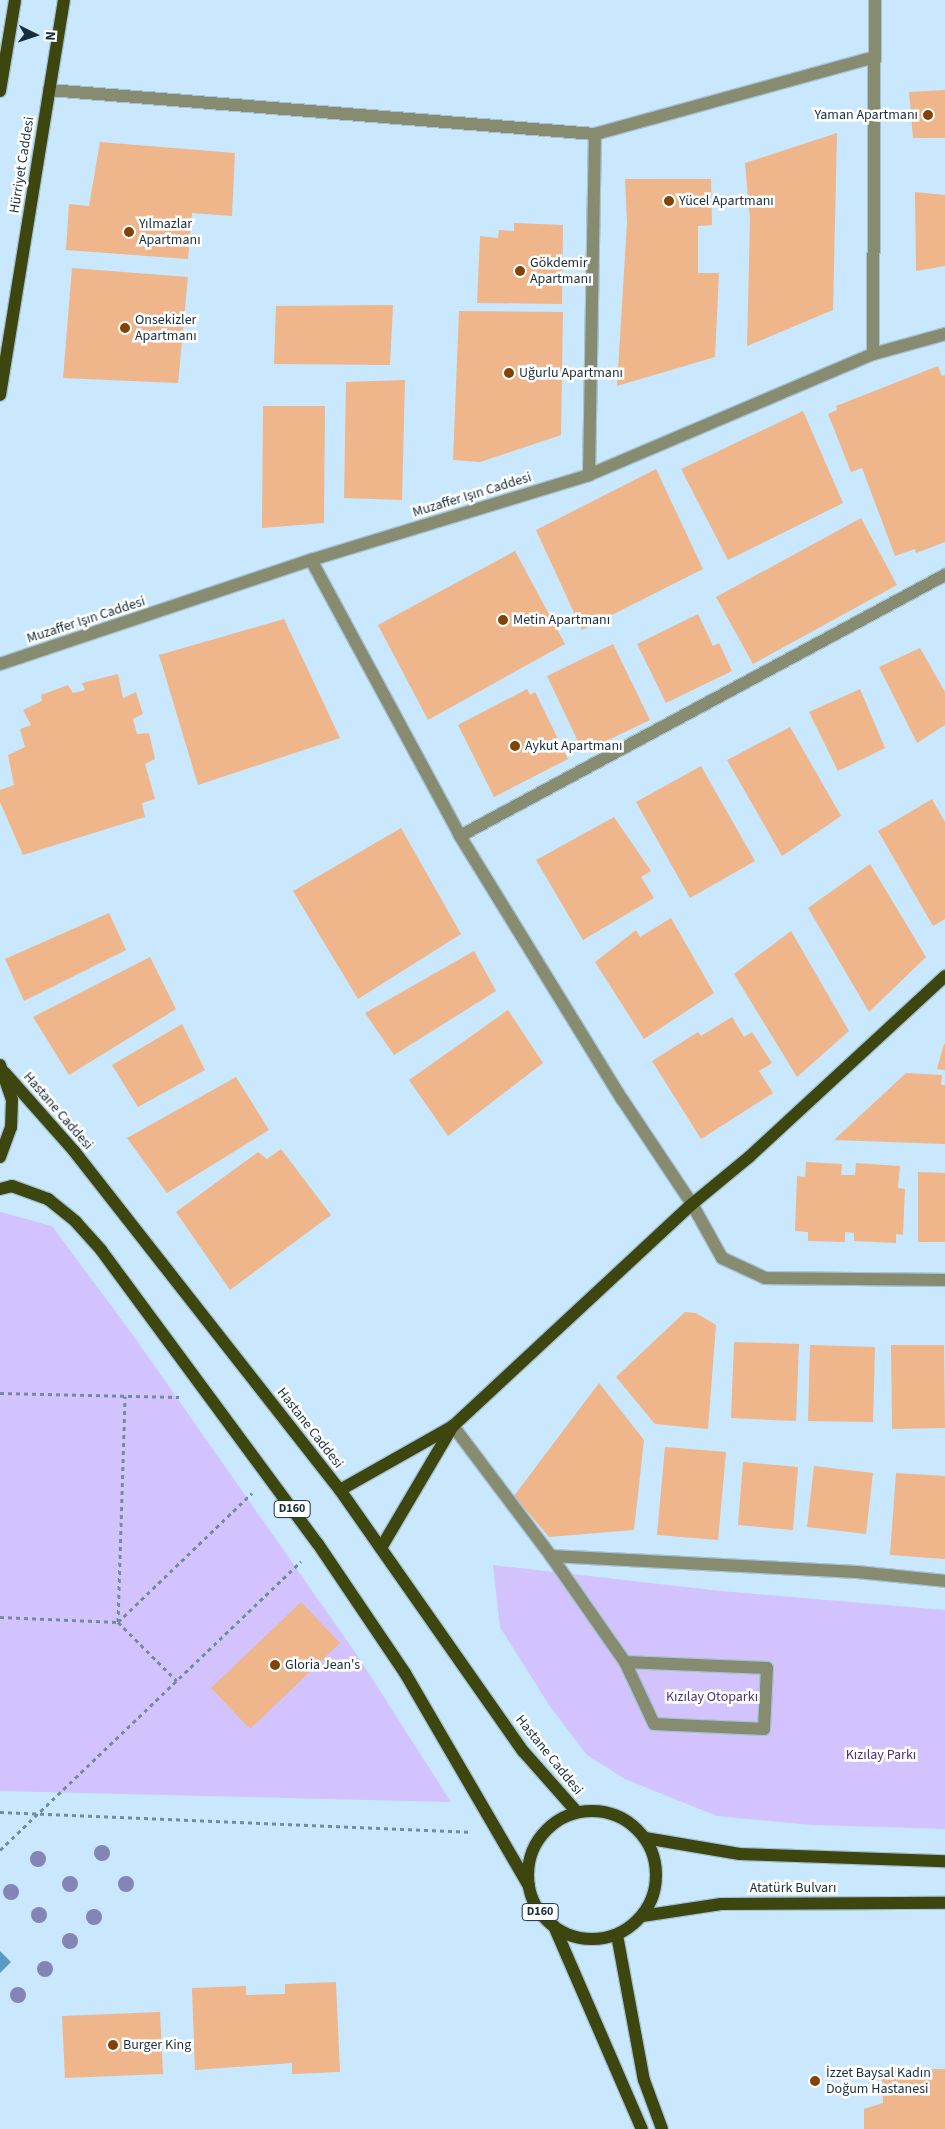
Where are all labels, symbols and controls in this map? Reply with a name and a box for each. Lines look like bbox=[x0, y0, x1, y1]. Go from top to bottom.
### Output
north arrow bbox=[10, 10, 60, 60]
text: N bbox=[40, 31, 60, 41]
place label: Yaman Apartmanı bbox=[815, 107, 918, 123]
marker: Yaman Apartmanı bbox=[922, 109, 934, 121]
street label: Hürriyet Caddesi bbox=[6, 116, 38, 214]
place label: Yücel Apartmanı bbox=[679, 193, 774, 209]
marker: Yücel Apartmanı bbox=[663, 195, 675, 207]
place label: Yılmazlar Apartmanı bbox=[139, 216, 201, 248]
marker: Yılmazlar Apartmanı bbox=[123, 226, 135, 238]
place label: Gökdemir Apartmanı bbox=[530, 255, 592, 288]
marker: Gökdemir Apartmanı bbox=[514, 265, 526, 277]
place label: Onsekizler Apartmanı bbox=[135, 312, 197, 344]
marker: Onsekizler Apartmanı bbox=[119, 322, 131, 334]
place label: Uğurlu Apartmanı bbox=[519, 365, 623, 381]
marker: Uğurlu Apartmanı bbox=[503, 367, 515, 379]
street label: Muzaffer Işın Caddesi bbox=[411, 469, 533, 521]
street label: Muzaffer Işın Caddesi bbox=[25, 593, 147, 647]
place label: Metin Apartmanı bbox=[513, 612, 610, 628]
marker: Metin Apartmanı bbox=[497, 614, 509, 626]
place label: Aykut Apartmanı bbox=[525, 738, 623, 754]
marker: Aykut Apartmanı bbox=[509, 740, 521, 752]
street label: Hastane Caddesi bbox=[20, 1069, 96, 1153]
street label: Hastane Caddesi bbox=[273, 1384, 347, 1472]
road number: D160 bbox=[273, 1500, 311, 1518]
place label: Gloria Jean's bbox=[285, 1657, 360, 1673]
marker: Gloria Jean's bbox=[269, 1659, 281, 1671]
park label: Kızılay Otoparkı bbox=[666, 1689, 758, 1705]
street label: Hastane Caddesi bbox=[512, 1712, 586, 1798]
park label: Kızılay Parkı bbox=[846, 1747, 916, 1763]
street label: Atatürk Bulvarı bbox=[750, 1880, 836, 1896]
road number: D160 bbox=[521, 1902, 559, 1921]
place label: Burger King bbox=[123, 2037, 191, 2053]
marker: Burger King bbox=[107, 2039, 119, 2051]
place label: İzzet Baysal Kadın Doğum Hastanesi bbox=[826, 2065, 931, 2098]
marker: İzzet Baysal Kadın Doğum Hastanesi bbox=[808, 2074, 822, 2088]

